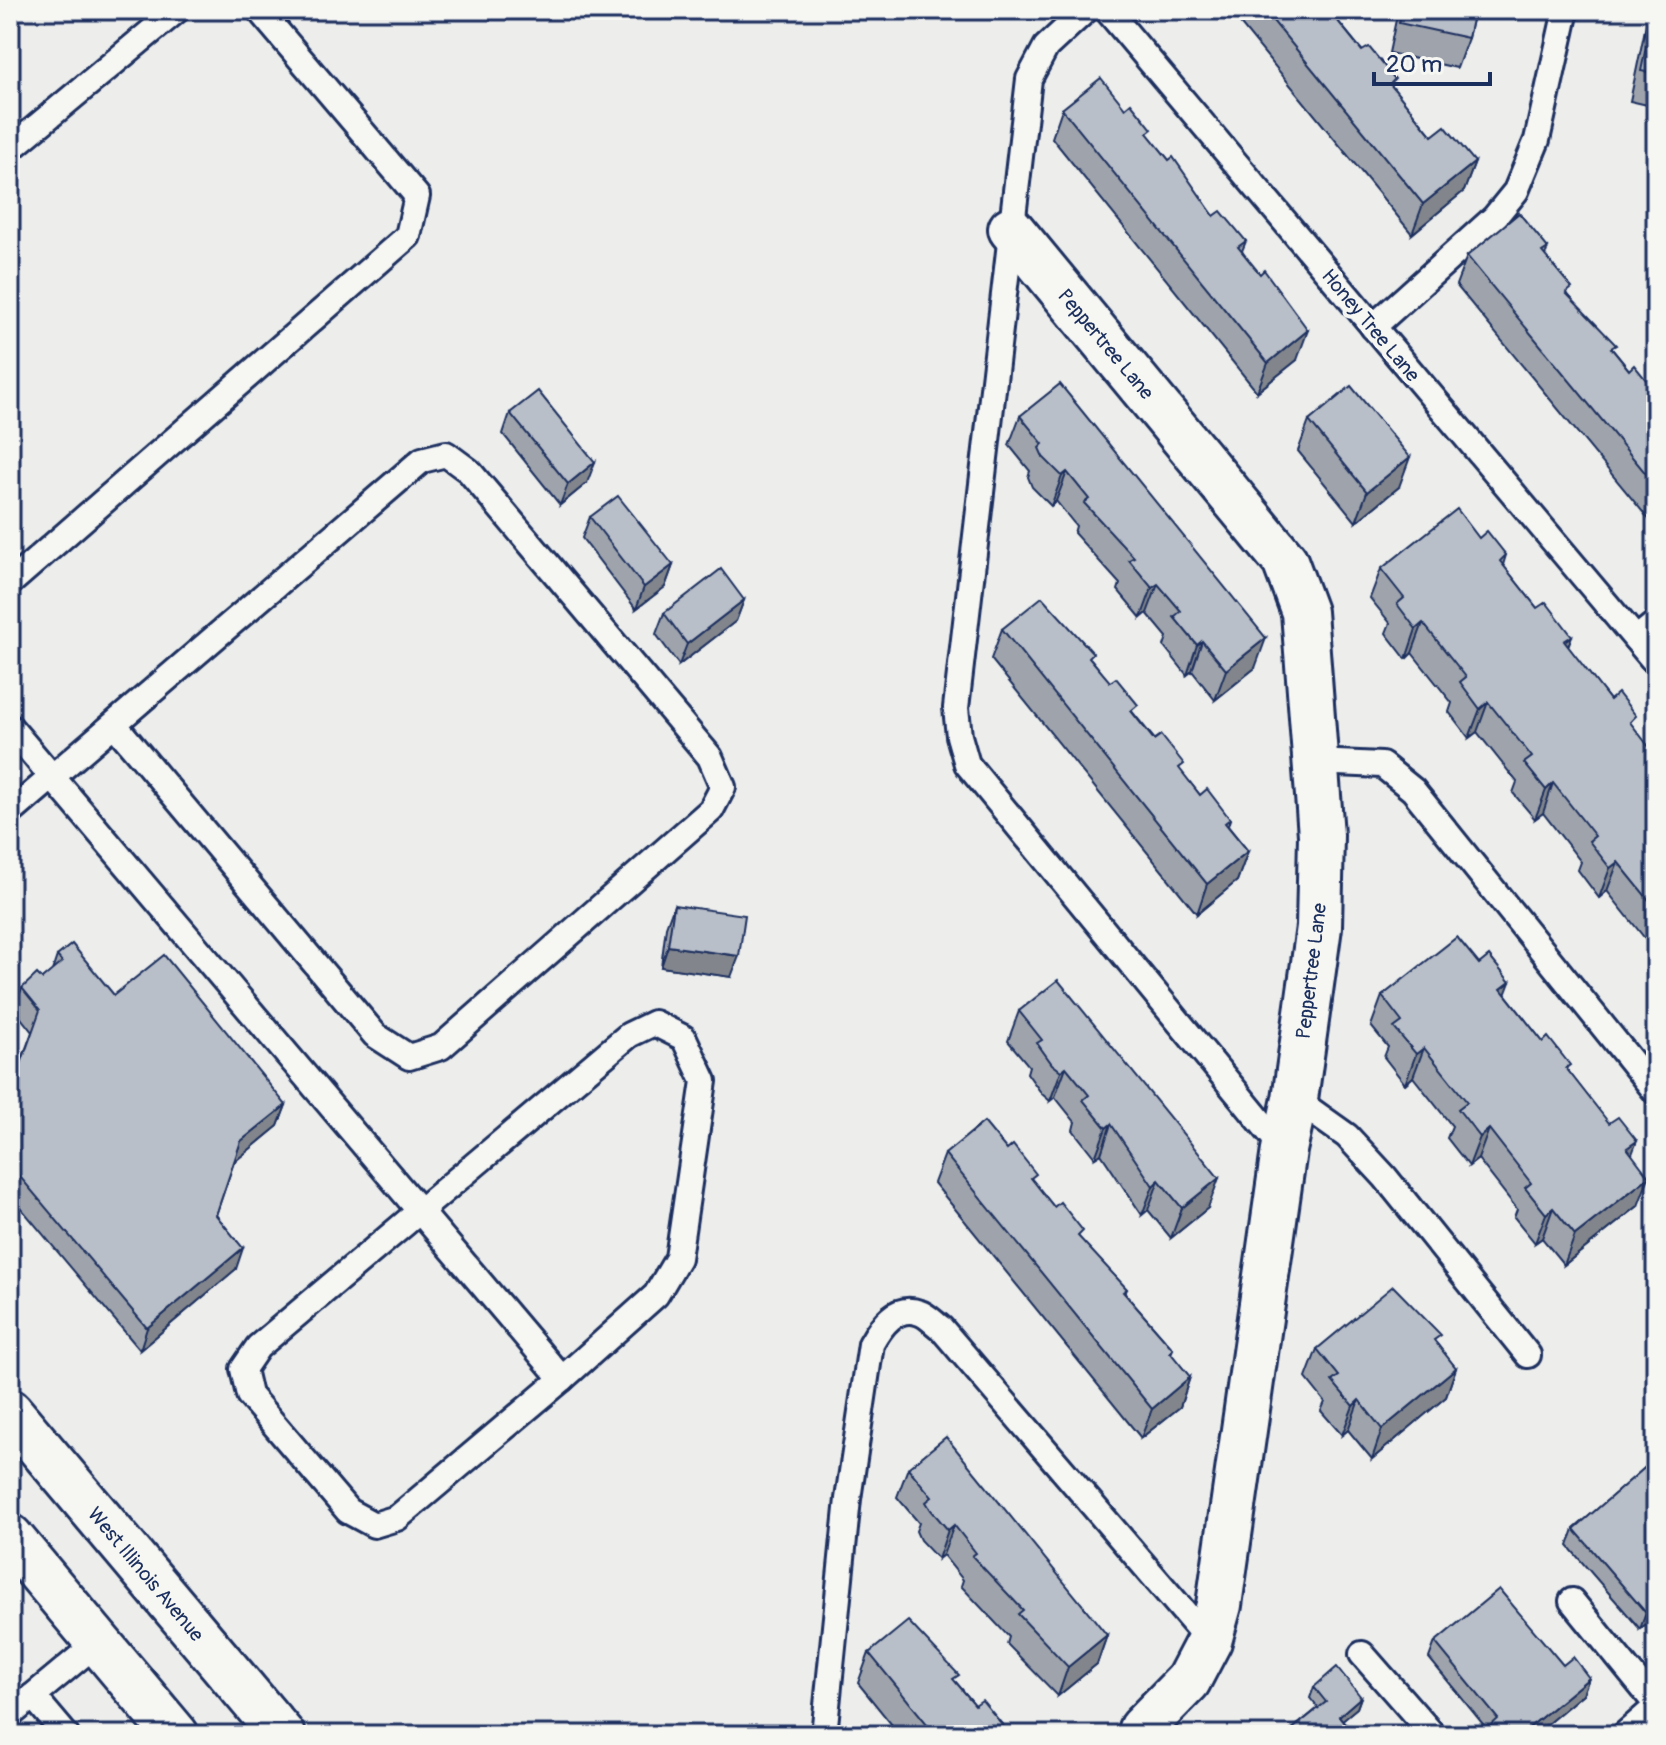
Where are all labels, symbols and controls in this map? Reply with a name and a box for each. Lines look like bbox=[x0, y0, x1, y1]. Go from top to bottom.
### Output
scale bar bbox=[1374, 36, 1490, 86]
text: 20 m bbox=[1386, 50, 1442, 79]
street label: Honey Tree Lane bbox=[1316, 264, 1425, 387]
street label: Peppertree Lane bbox=[1052, 284, 1159, 405]
street label: Peppertree Lane bbox=[1291, 902, 1332, 1040]
street label: West Illinois Avenue bbox=[82, 1502, 209, 1647]

